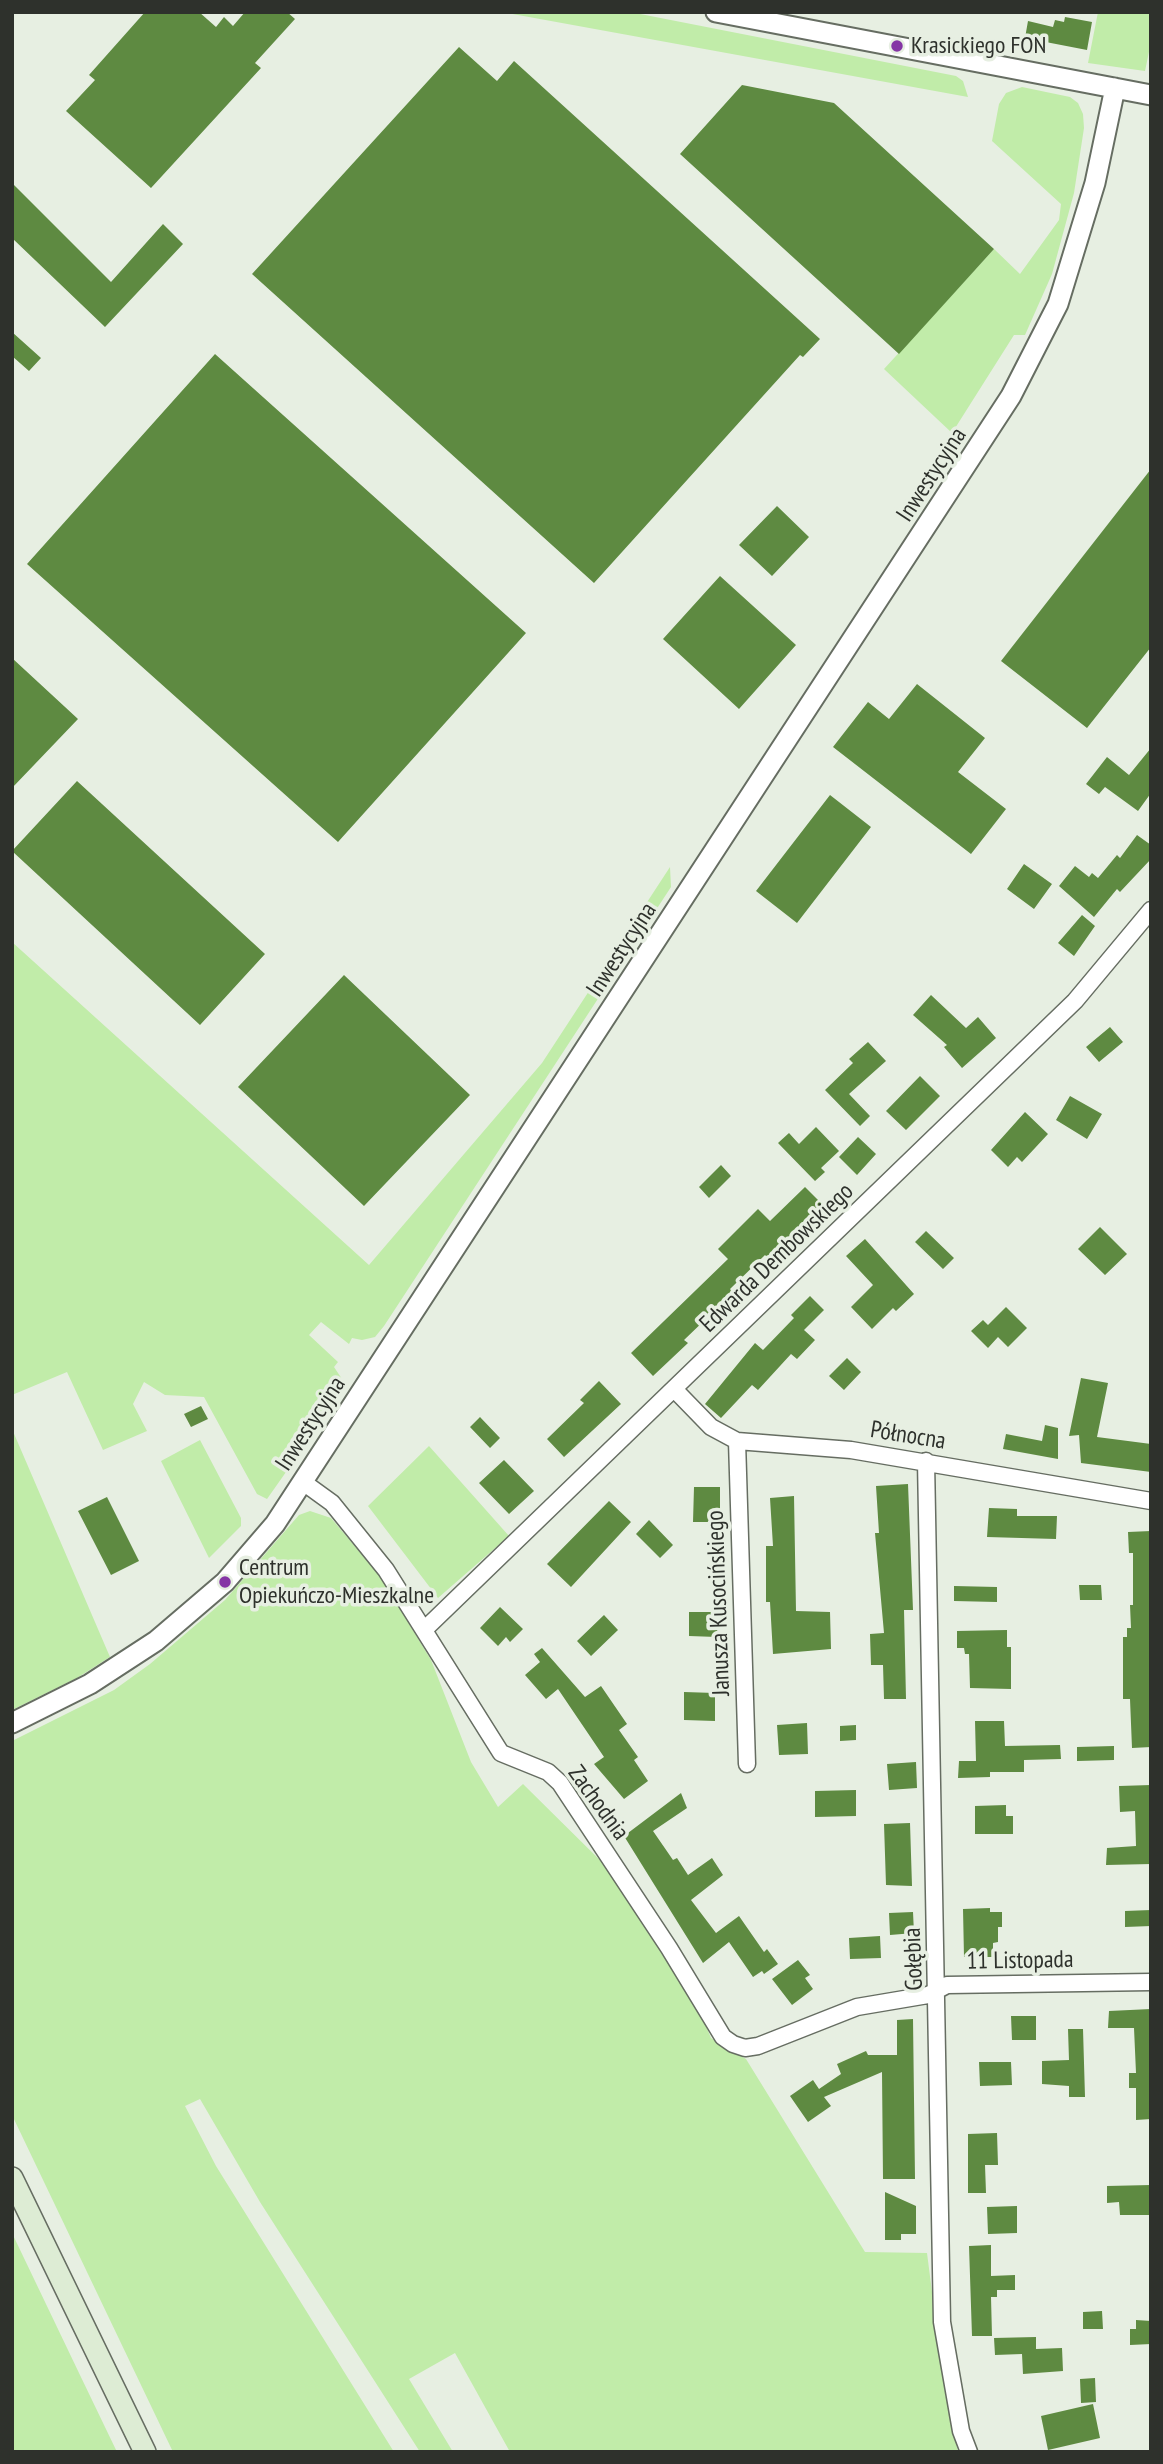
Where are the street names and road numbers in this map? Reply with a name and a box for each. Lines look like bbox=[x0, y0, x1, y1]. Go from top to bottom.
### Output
street label: Inwestycyjna bbox=[891, 423, 973, 527]
street label: Inwestycyjna bbox=[581, 898, 663, 1002]
street label: Edwarda Dembowskiego bbox=[694, 1177, 860, 1339]
street label: Inwestycyjna bbox=[270, 1372, 352, 1476]
street label: Północna bbox=[868, 1416, 948, 1456]
street label: Janusza Kusocińskiego bbox=[701, 1510, 737, 1696]
street label: Zachodnia bbox=[561, 1760, 635, 1846]
street label: Gołębia bbox=[899, 1927, 929, 1991]
street label: 11 Listopada bbox=[966, 1946, 1074, 1976]

